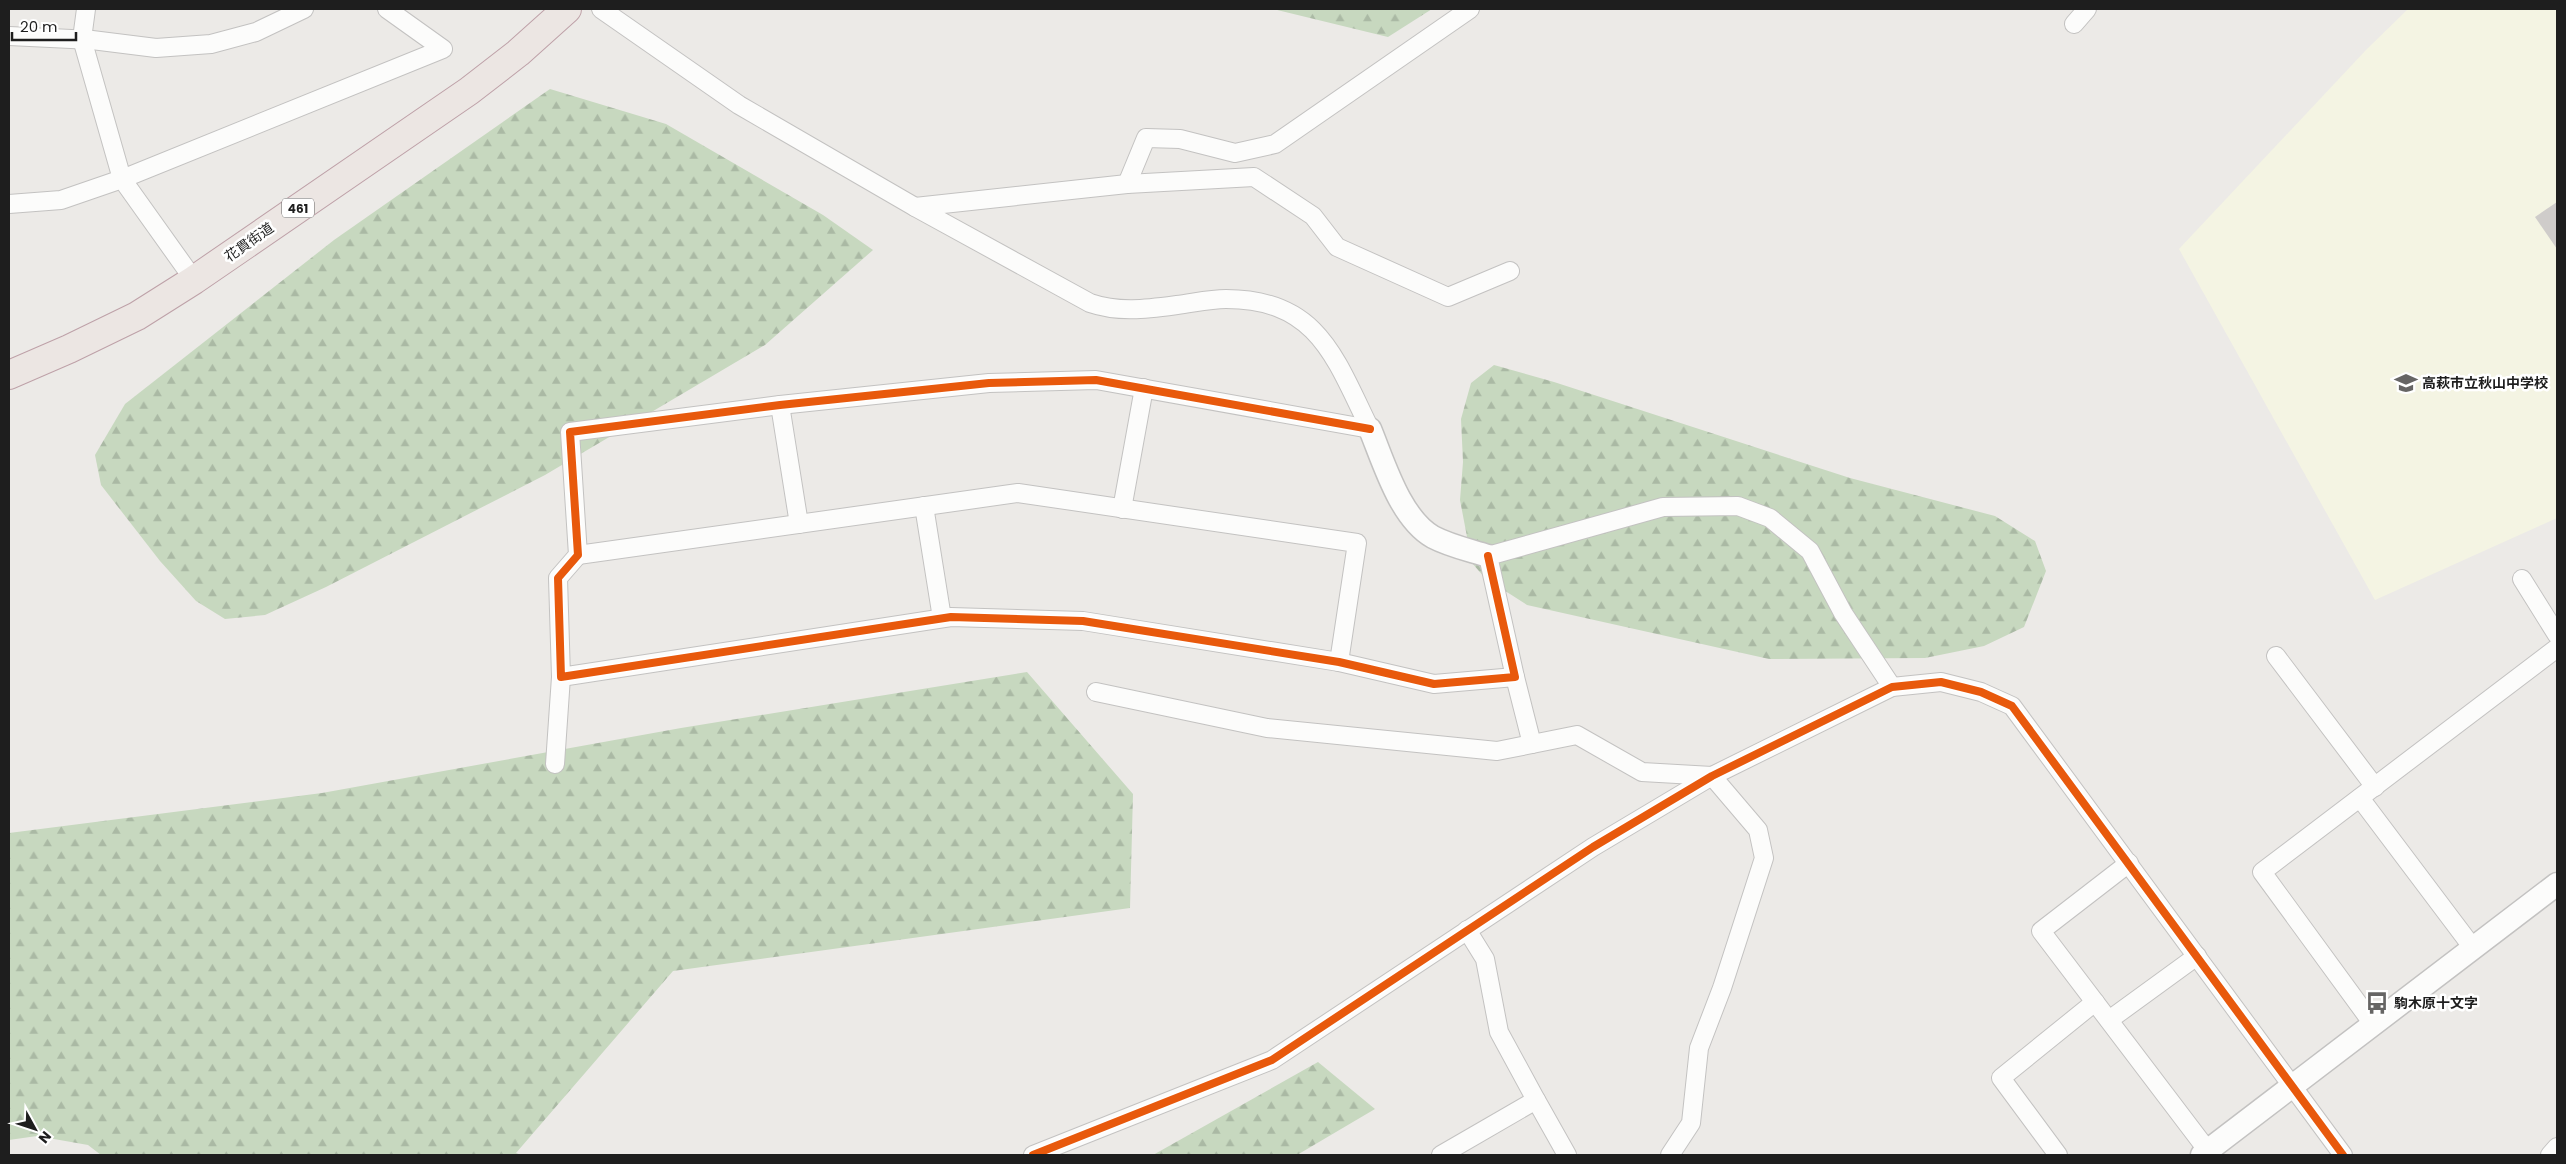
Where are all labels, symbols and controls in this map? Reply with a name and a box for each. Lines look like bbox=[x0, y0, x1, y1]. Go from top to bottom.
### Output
scale bar bbox=[12, 10, 76, 42]
text: 20 m bbox=[20, 16, 58, 37]
road number: 461 bbox=[282, 198, 314, 218]
street label: 花貫街道 bbox=[220, 218, 278, 266]
school or university icon: 高萩市立秋山中学校 bbox=[2393, 370, 2419, 396]
place label: 高萩市立秋山中学校 bbox=[2422, 373, 2548, 393]
bus stop icon: 駒木原十文字 bbox=[2364, 990, 2390, 1016]
place label: 駒木原十文字 bbox=[2394, 993, 2478, 1013]
north arrow bbox=[10, 1104, 60, 1154]
text: N bbox=[34, 1127, 56, 1148]

